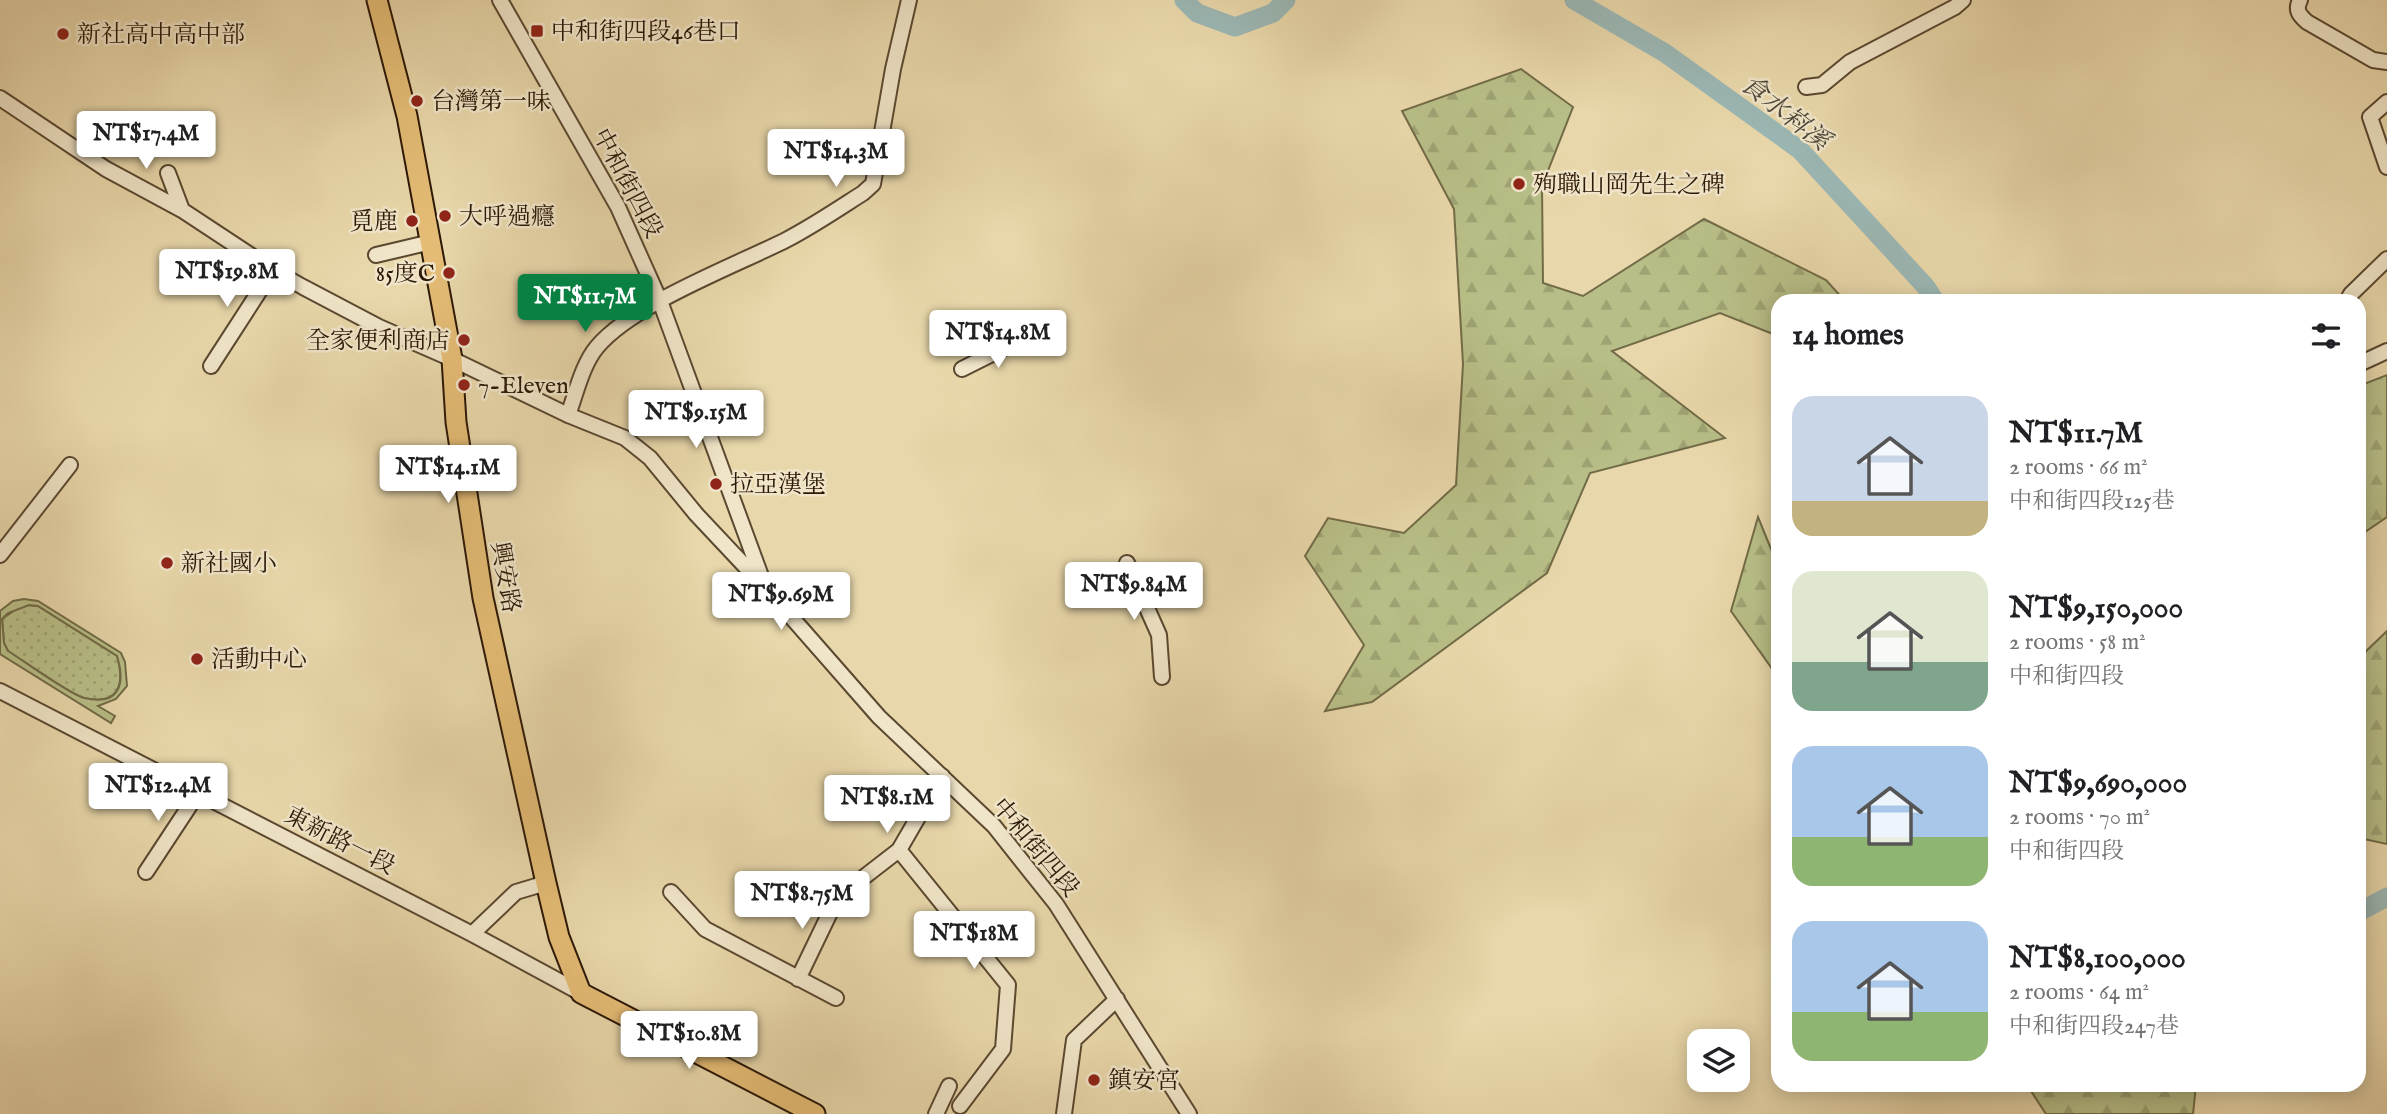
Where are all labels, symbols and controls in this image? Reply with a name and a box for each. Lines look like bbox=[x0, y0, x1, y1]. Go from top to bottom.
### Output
place label: 中和街四段46巷口 bbox=[551, 17, 741, 48]
place label: 新社高中高中部 bbox=[77, 20, 245, 51]
marker: 中和街四段46巷口 bbox=[529, 23, 545, 39]
marker: 新社高中高中部 bbox=[55, 26, 71, 42]
water label: 食水嵙溪 bbox=[1734, 68, 1839, 160]
place label: 台灣第一味 bbox=[431, 87, 551, 118]
marker: 台灣第一味 bbox=[409, 93, 425, 109]
pin: NT$17.4M bbox=[74, 111, 218, 171]
text: NT$17.4M bbox=[93, 119, 199, 148]
street label: 中和街四段 bbox=[585, 123, 669, 244]
pin: NT$14.3M bbox=[764, 130, 908, 189]
text: NT$14.3M bbox=[784, 137, 888, 166]
place label: 殉職山岡先生之碑 bbox=[1533, 170, 1725, 201]
marker: 殉職山岡先生之碑 bbox=[1511, 176, 1527, 192]
place label: 大呼過癮 bbox=[459, 202, 555, 233]
place label: 覓鹿 bbox=[350, 207, 398, 238]
marker: 大呼過癮 bbox=[437, 208, 453, 224]
marker: 覓鹿 bbox=[404, 213, 420, 229]
pin: NT$19.8M bbox=[155, 250, 299, 309]
text: NT$19.8M bbox=[175, 257, 279, 286]
place label: 85度C bbox=[376, 259, 435, 290]
marker: 85度C bbox=[441, 265, 457, 281]
pin: NT$11.7M bbox=[513, 274, 657, 334]
text: NT$11.7M bbox=[534, 282, 636, 311]
pin: NT$14.8M bbox=[926, 310, 1070, 370]
text: 14 homes bbox=[1792, 317, 1904, 355]
icon: filters bbox=[2307, 317, 2345, 355]
text: NT$14.8M bbox=[945, 318, 1051, 347]
place label: 全家便利商店 bbox=[306, 326, 450, 357]
marker: 全家便利商店 bbox=[456, 332, 472, 348]
place label: 7-Eleven bbox=[478, 371, 569, 402]
marker: 7-Eleven bbox=[456, 377, 472, 393]
pin: NT$9.15M bbox=[624, 391, 768, 450]
text: NT$9.15M bbox=[645, 398, 747, 427]
text: NT$11.7M bbox=[2009, 415, 2143, 453]
icon: home bbox=[1848, 424, 1932, 508]
pin: NT$14.1M bbox=[376, 446, 520, 505]
text: NT$14.1M bbox=[396, 453, 500, 482]
text: 2 rooms · 66 m² bbox=[2009, 453, 2148, 482]
place label: 拉亞漢堡 bbox=[730, 470, 826, 501]
marker: 拉亞漢堡 bbox=[708, 476, 724, 492]
text: 中和街四段125巷 bbox=[2009, 487, 2175, 516]
street label: 興安路 bbox=[483, 539, 526, 615]
place label: 新社國小 bbox=[181, 549, 277, 580]
marker: 新社國小 bbox=[159, 555, 175, 571]
pin: NT$9.84M bbox=[1062, 562, 1206, 622]
text: NT$9.84M bbox=[1081, 570, 1187, 599]
pin: NT$9.69M bbox=[709, 572, 853, 632]
text: NT$9.69M bbox=[728, 580, 834, 609]
text: NT$9,150,000 bbox=[2009, 590, 2183, 628]
icon: home bbox=[1848, 599, 1932, 683]
text: 2 rooms · 58 m² bbox=[2009, 628, 2146, 657]
place label: 活動中心 bbox=[211, 645, 307, 676]
marker: 活動中心 bbox=[189, 651, 205, 667]
text: 中和街四段 bbox=[2009, 662, 2124, 691]
pin: NT$12.4M bbox=[86, 764, 230, 823]
text: NT$9,690,000 bbox=[2009, 765, 2187, 803]
text: NT$12.4M bbox=[105, 771, 211, 800]
icon: home bbox=[1848, 774, 1932, 858]
pin: NT$8.1M bbox=[822, 776, 952, 835]
text: NT$8.1M bbox=[840, 783, 934, 812]
street label: 中和街四段 bbox=[984, 792, 1085, 904]
street label: 東新路一段 bbox=[279, 800, 400, 882]
text: 2 rooms · 70 m² bbox=[2009, 803, 2150, 832]
text: 中和街四段 bbox=[2009, 837, 2124, 866]
pin: NT$8.75M bbox=[730, 872, 874, 931]
text: NT$8.75M bbox=[751, 879, 853, 908]
pin: NT$18M bbox=[917, 912, 1031, 971]
text: NT$18M bbox=[930, 919, 1018, 948]
text: NT$8,100,000 bbox=[2009, 940, 2186, 978]
icon: home bbox=[1848, 949, 1932, 1033]
text: 2 rooms · 64 m² bbox=[2009, 978, 2149, 1007]
pin: NT$10.8M bbox=[617, 1012, 761, 1071]
text: 中和街四段247巷 bbox=[2009, 1012, 2179, 1041]
text: NT$10.8M bbox=[637, 1019, 741, 1048]
map controls bbox=[1687, 1029, 1750, 1092]
button: layers bbox=[1687, 1029, 1750, 1092]
place label: 鎮安宮 bbox=[1108, 1066, 1180, 1097]
marker: 鎮安宮 bbox=[1086, 1072, 1102, 1088]

